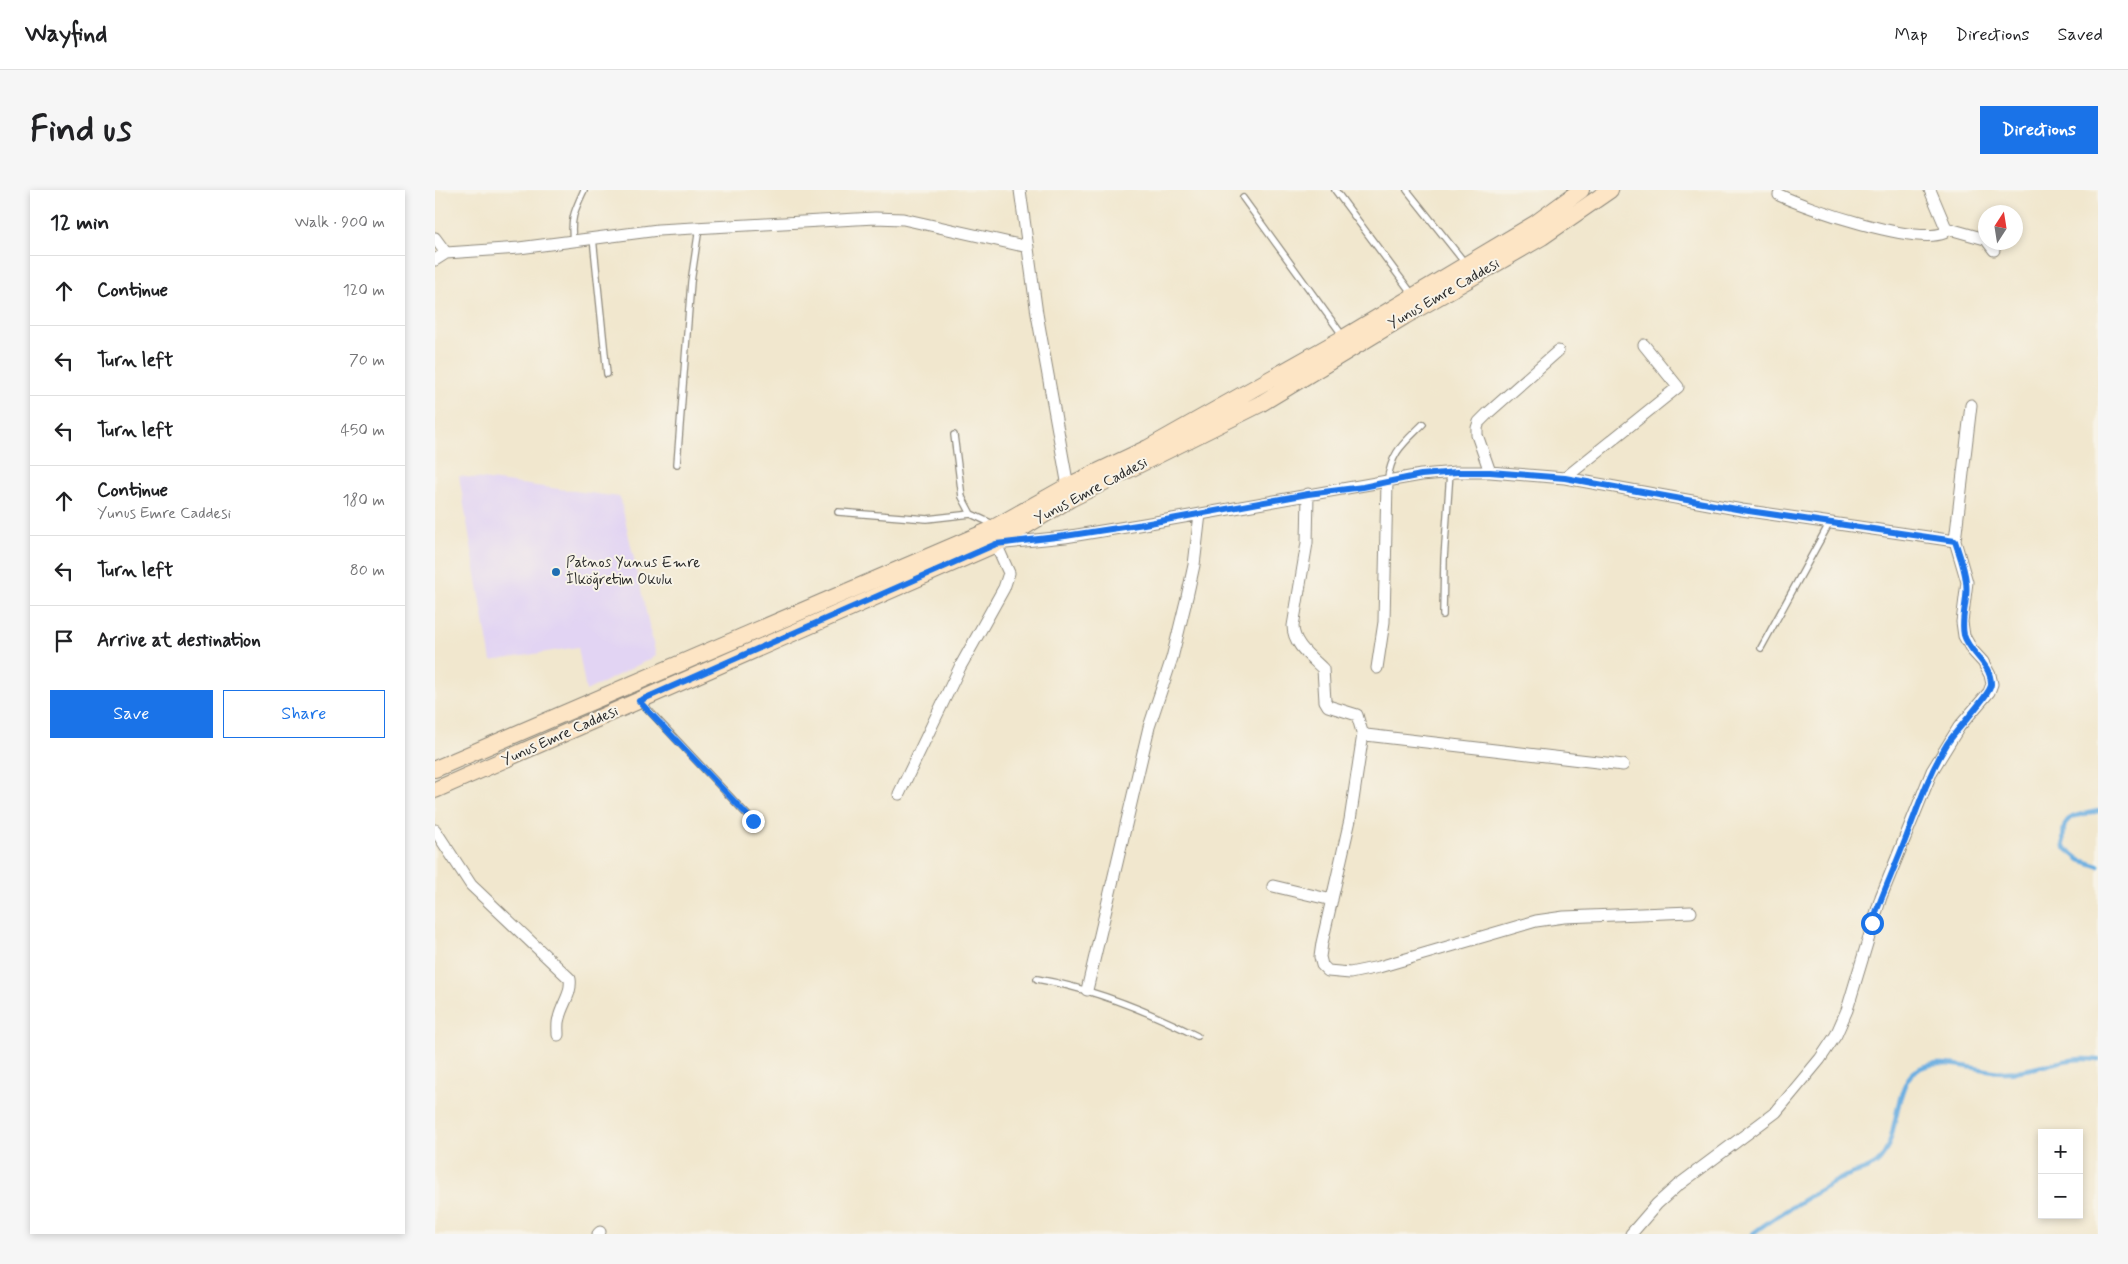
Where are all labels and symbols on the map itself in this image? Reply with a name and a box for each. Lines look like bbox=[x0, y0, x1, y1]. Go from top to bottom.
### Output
north arrow bbox=[1978, 205, 2023, 250]
street label: Yunus Emre Caddesi bbox=[1385, 254, 1503, 334]
street label: Yunus Emre Caddesi bbox=[1031, 453, 1151, 529]
place label: Patnos Yunus Emre İlköğretim Okulu bbox=[566, 553, 700, 590]
marker: Patnos Yunus Emre İlköğretim Okulu bbox=[550, 566, 562, 578]
street label: Yunus Emre Caddesi bbox=[499, 701, 621, 771]
route end bbox=[742, 810, 765, 833]
route start bbox=[1861, 912, 1884, 935]

